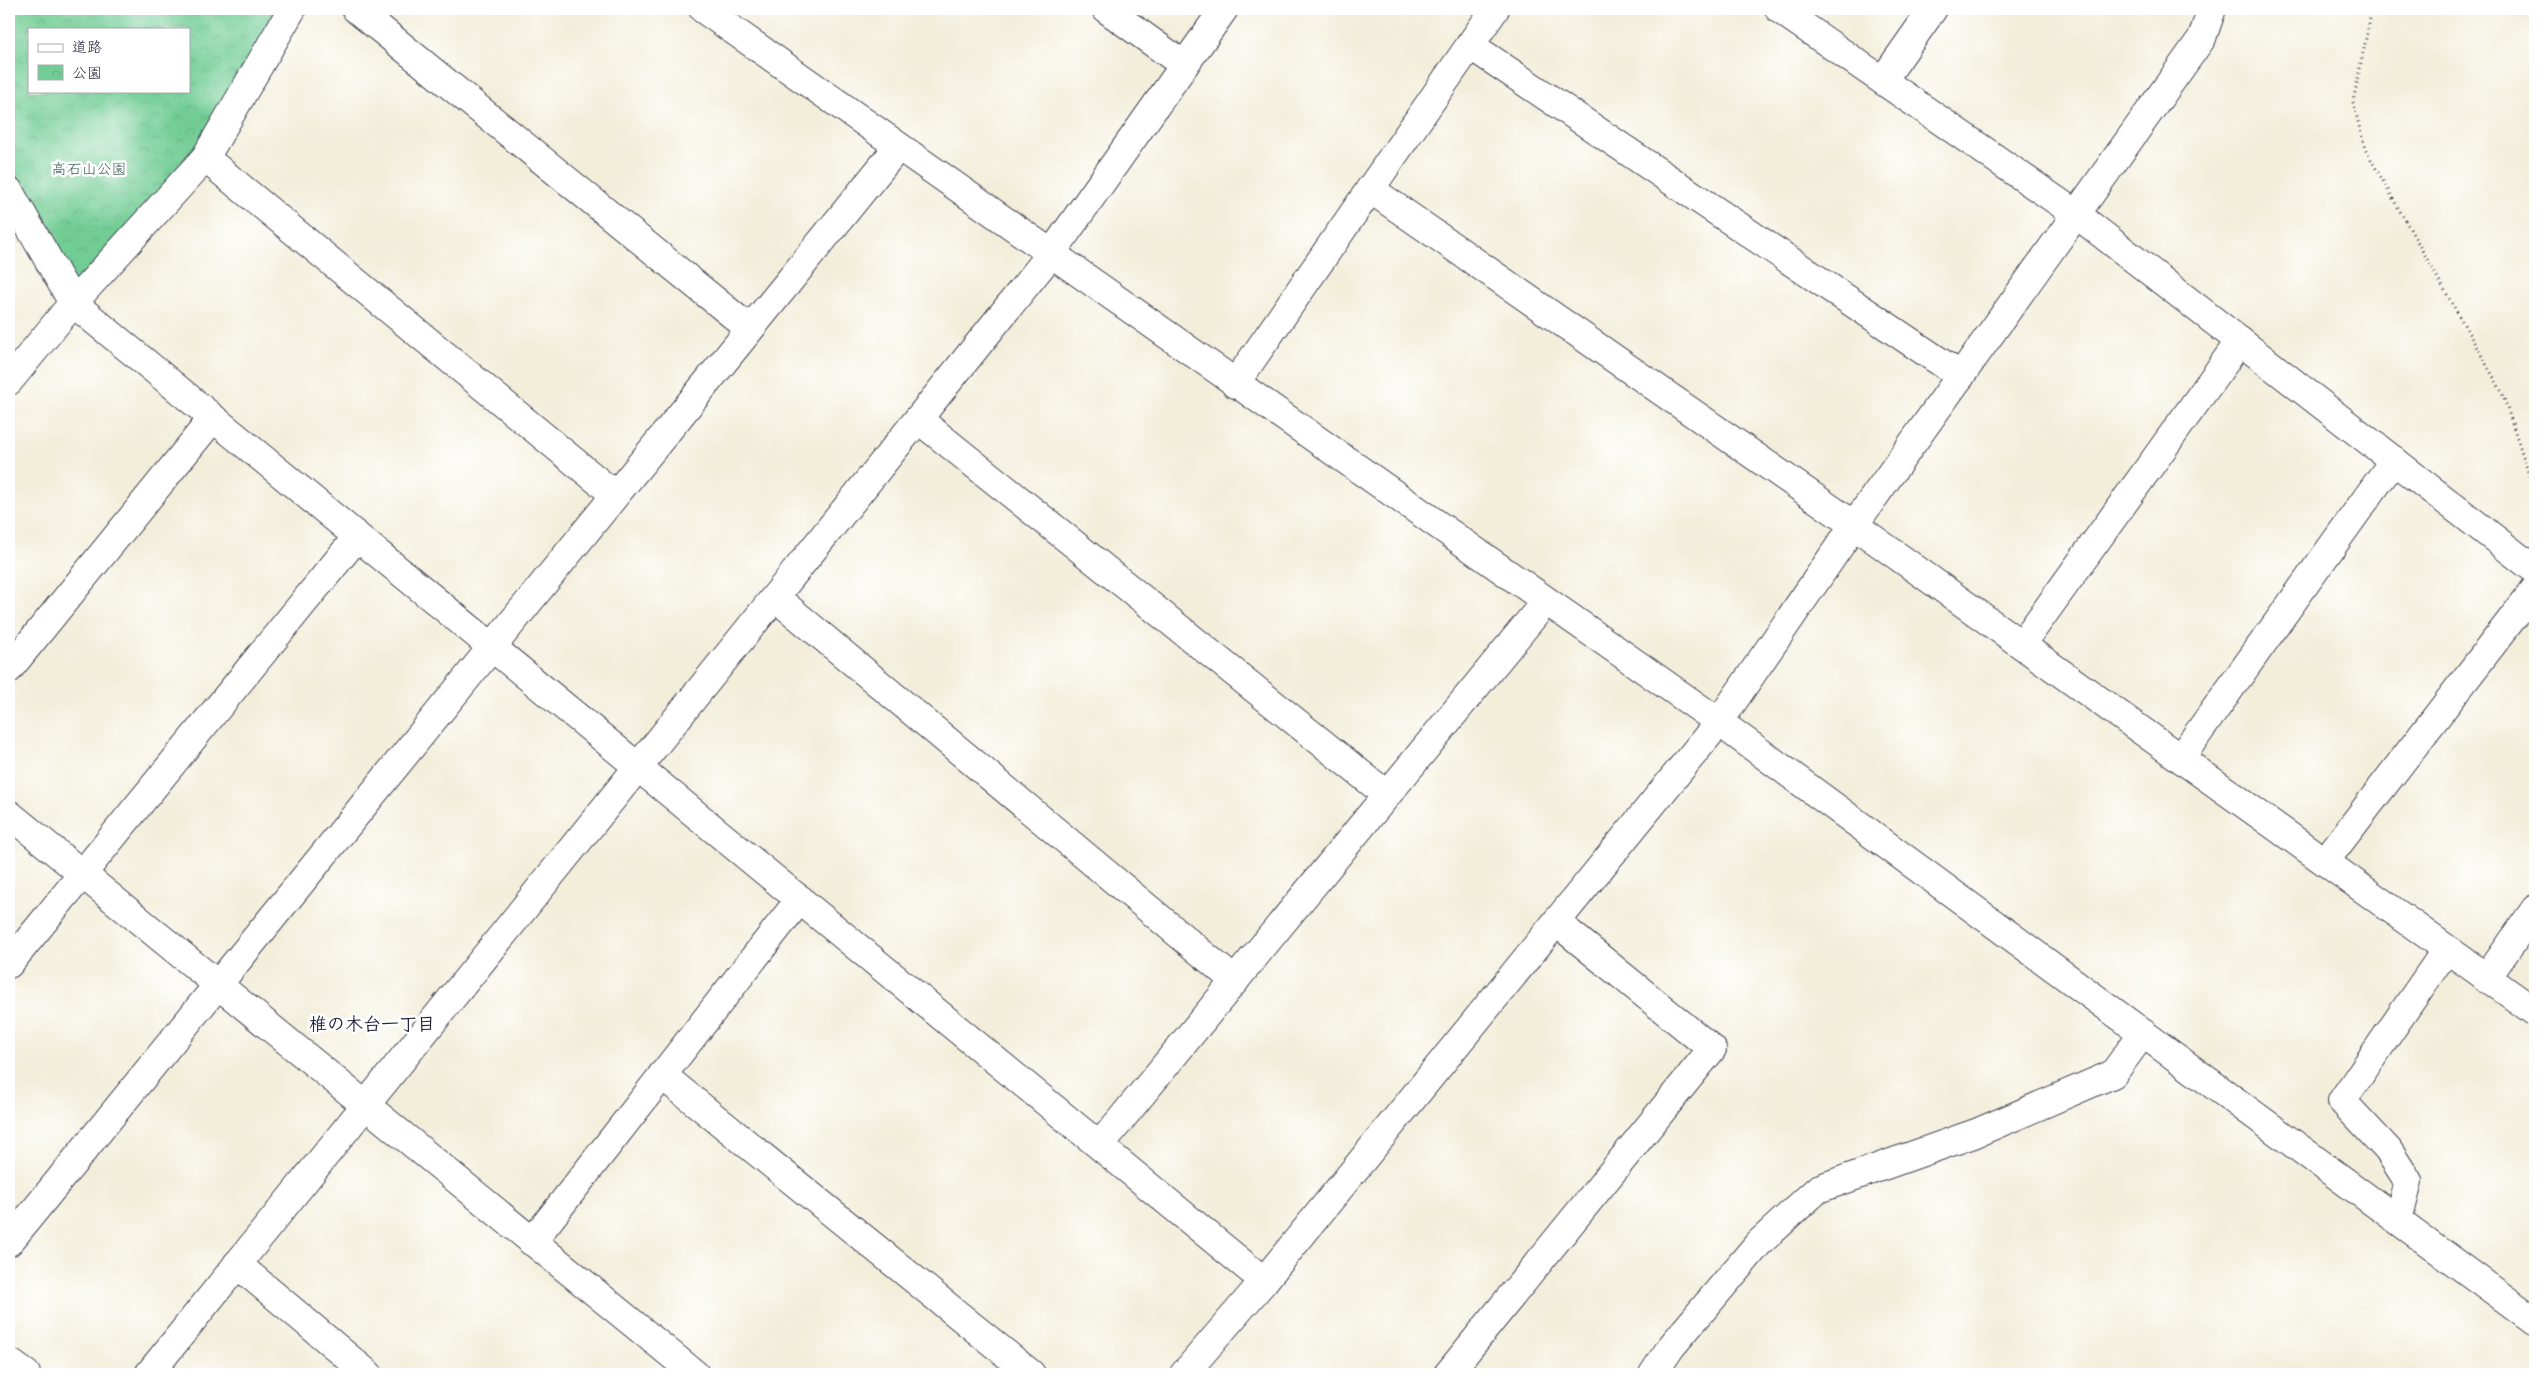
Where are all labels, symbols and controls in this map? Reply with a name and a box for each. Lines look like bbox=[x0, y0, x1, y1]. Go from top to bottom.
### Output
legend bbox=[28, 28, 190, 92]
text: 道路 bbox=[72, 36, 102, 56]
text: 公園 bbox=[72, 62, 102, 82]
park label: 高石山公園 bbox=[51, 158, 127, 178]
district label: 椎の木台一丁目 bbox=[309, 1011, 435, 1035]

